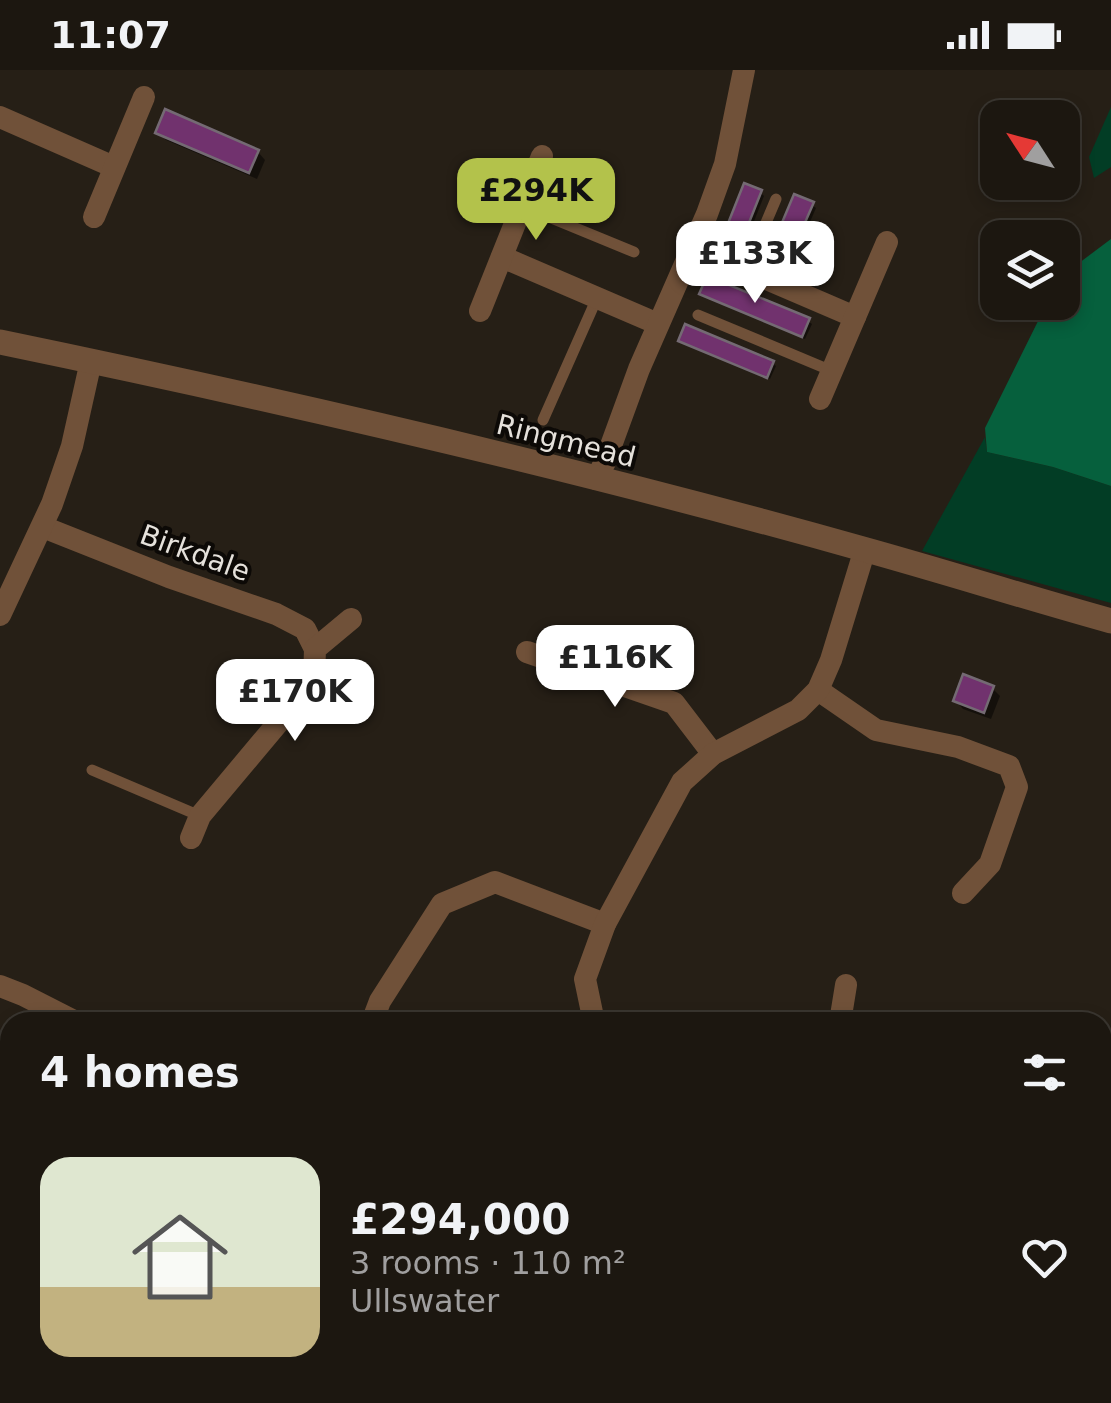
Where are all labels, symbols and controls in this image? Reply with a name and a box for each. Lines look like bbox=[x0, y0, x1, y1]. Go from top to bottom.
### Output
text: 11:07 bbox=[50, 13, 171, 57]
north arrow bbox=[980, 100, 1080, 200]
map controls bbox=[980, 100, 1080, 320]
pin: £294K bbox=[466, 158, 606, 243]
text: £294K bbox=[479, 171, 593, 209]
button: layers bbox=[980, 220, 1080, 320]
pin: £133K bbox=[685, 221, 825, 306]
text: £133K bbox=[698, 234, 812, 272]
street label: Ringmead bbox=[493, 408, 639, 474]
street label: Birkdale bbox=[135, 518, 255, 588]
pin: £116K bbox=[545, 625, 685, 710]
text: £116K bbox=[558, 638, 672, 676]
pin: £170K bbox=[225, 659, 365, 744]
text: £170K bbox=[238, 672, 352, 710]
icon: filters bbox=[1017, 1045, 1072, 1100]
text: 4 homes bbox=[40, 1048, 240, 1097]
text: £294,000 bbox=[350, 1195, 571, 1244]
icon: home bbox=[120, 1197, 240, 1317]
icon: heart bbox=[1017, 1230, 1072, 1285]
text: 3 rooms · 110 m² bbox=[350, 1244, 626, 1282]
text: Ullswater bbox=[350, 1282, 499, 1320]

